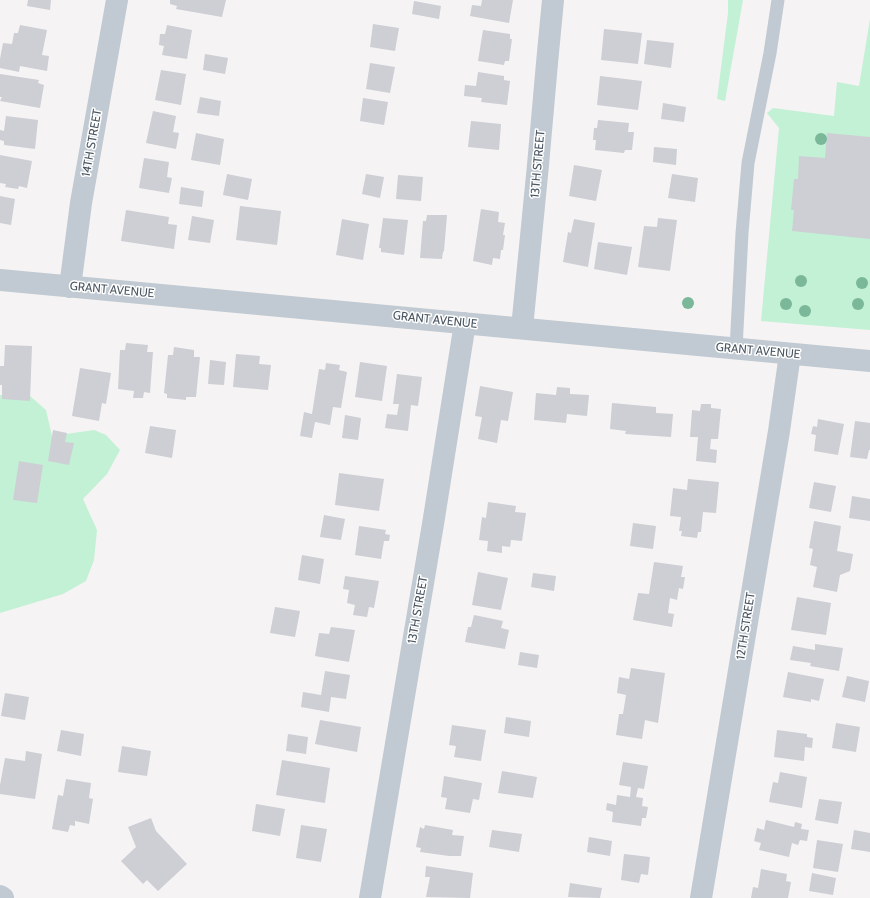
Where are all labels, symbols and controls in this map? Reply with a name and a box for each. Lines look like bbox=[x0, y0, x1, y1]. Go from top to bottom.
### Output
street label: 14TH STREET bbox=[79, 108, 105, 178]
street label: 13TH STREET bbox=[528, 129, 548, 199]
street label: GRANT AVENUE bbox=[69, 279, 155, 301]
street label: GRANT AVENUE bbox=[392, 308, 478, 332]
street label: GRANT AVENUE bbox=[715, 340, 801, 362]
street label: 13TH STREET bbox=[405, 575, 431, 645]
street label: 12TH STREET bbox=[734, 591, 758, 661]

